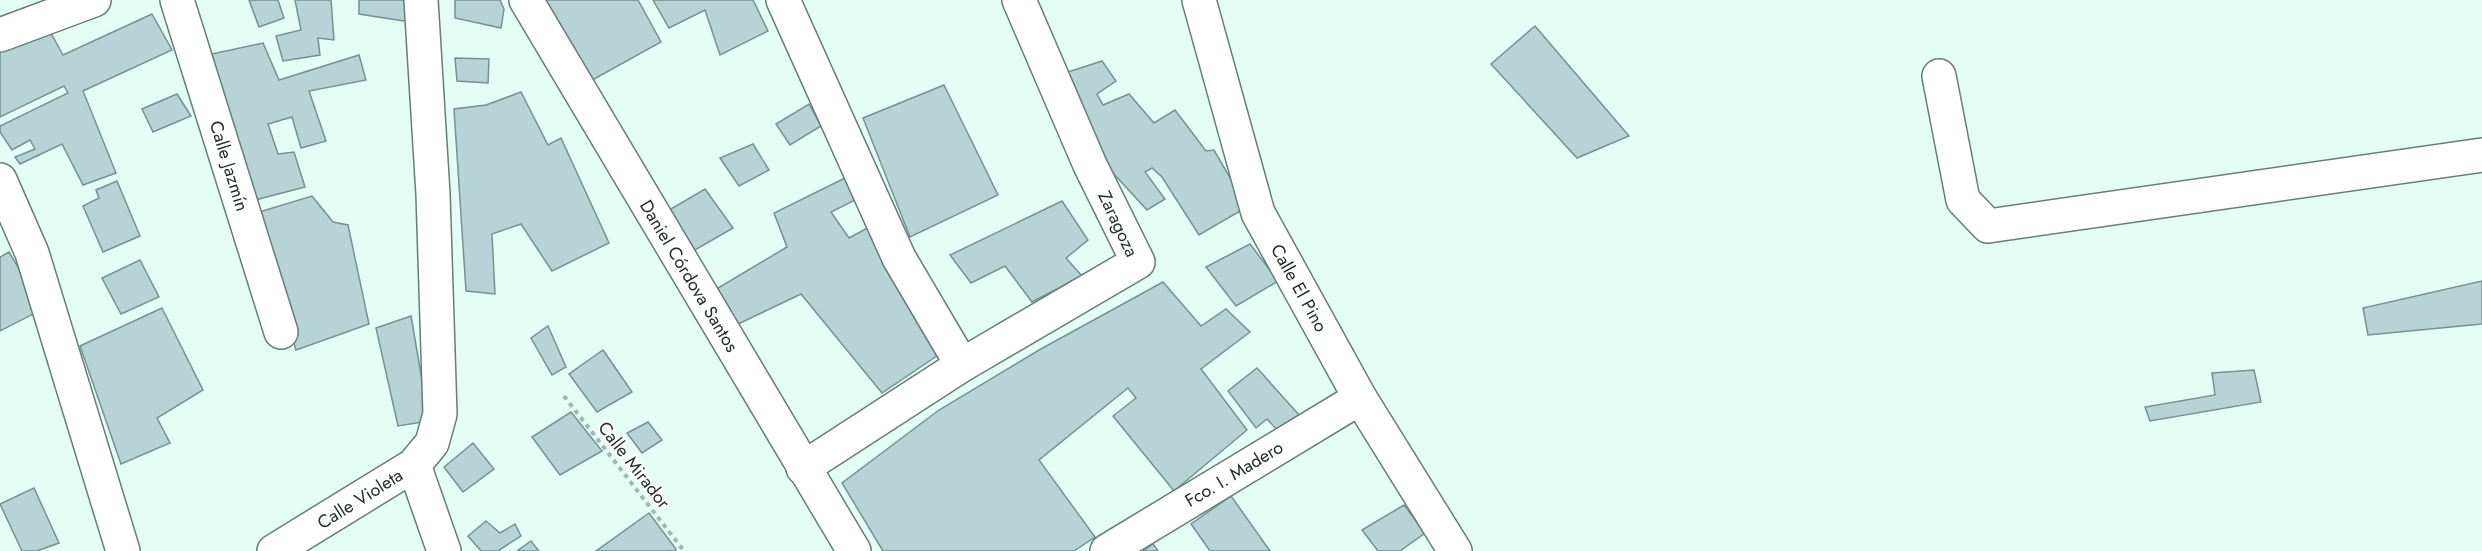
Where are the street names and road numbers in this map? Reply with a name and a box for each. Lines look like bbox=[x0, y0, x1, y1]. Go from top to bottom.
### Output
street label: Calle Jazmín bbox=[203, 118, 255, 214]
street label: Zaragoza bbox=[1091, 187, 1145, 261]
street label: Daniel Córdova Santos bbox=[633, 195, 745, 357]
street label: Calle El Pino bbox=[1264, 239, 1334, 337]
street label: Calle Mirador bbox=[592, 416, 677, 515]
street label: Fco. I. Madero bbox=[1180, 434, 1288, 514]
street label: Calle Violeta bbox=[312, 462, 408, 536]

